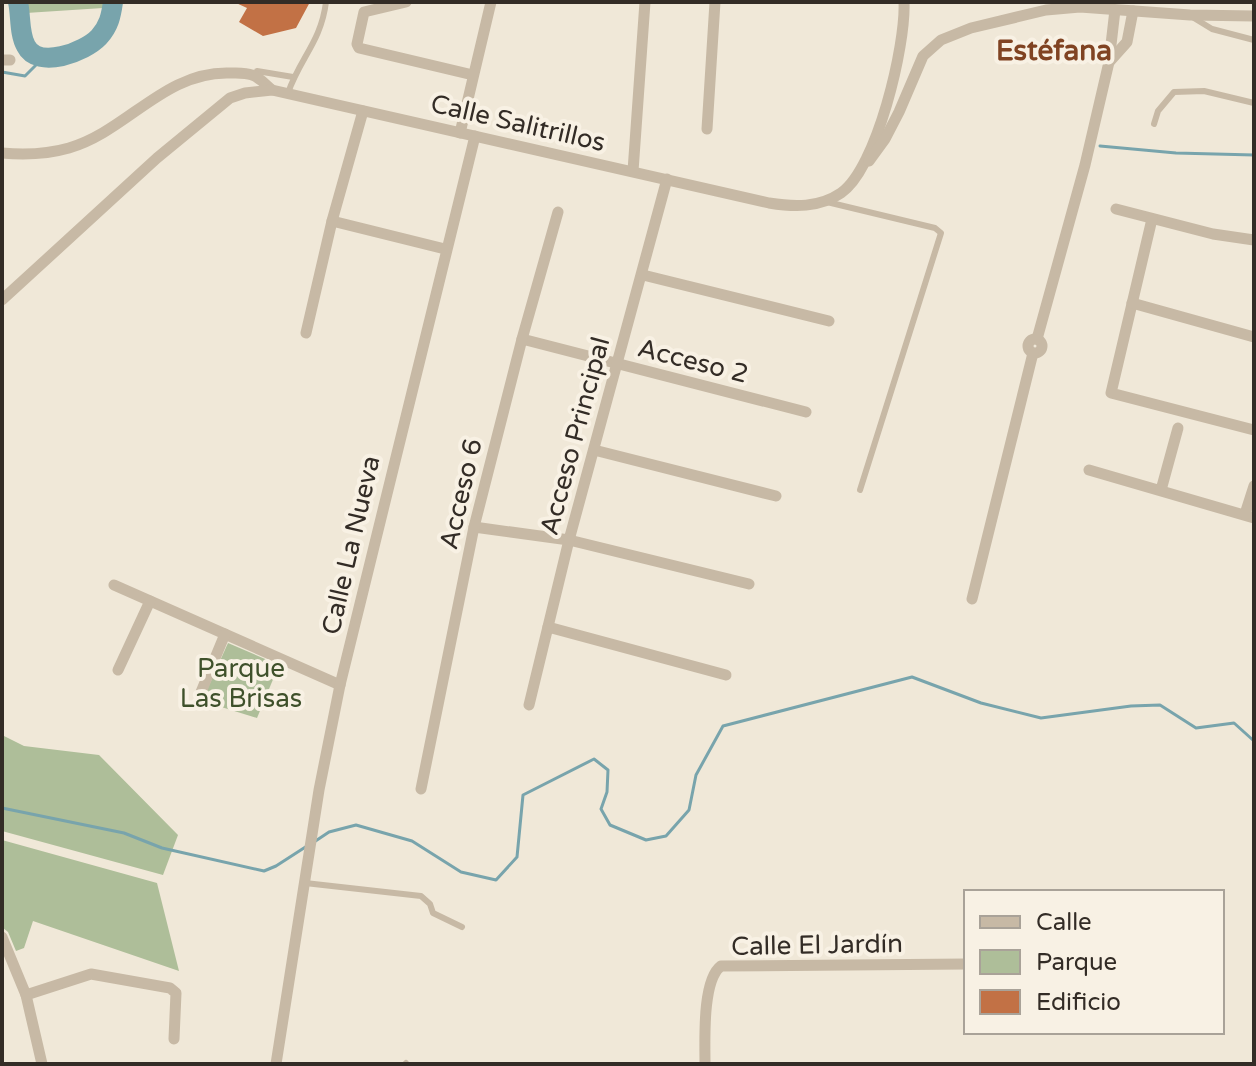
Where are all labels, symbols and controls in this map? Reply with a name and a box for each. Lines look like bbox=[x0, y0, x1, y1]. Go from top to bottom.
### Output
district label: Estéfana bbox=[996, 34, 1112, 68]
street label: Calle Salitrillos bbox=[428, 88, 608, 158]
street label: Acceso 2 bbox=[635, 332, 751, 390]
street label: Acceso Principal bbox=[534, 334, 616, 538]
street label: Acceso 6 bbox=[433, 436, 489, 552]
street label: Calle La Nueva bbox=[315, 453, 387, 637]
park label: Parque Las Brisas bbox=[180, 653, 302, 714]
legend bbox=[964, 890, 1224, 1034]
text: Calle bbox=[1036, 908, 1092, 937]
street label: Calle El Jardín bbox=[731, 928, 903, 962]
text: Parque bbox=[1036, 948, 1117, 977]
text: Edificio bbox=[1036, 988, 1121, 1017]

